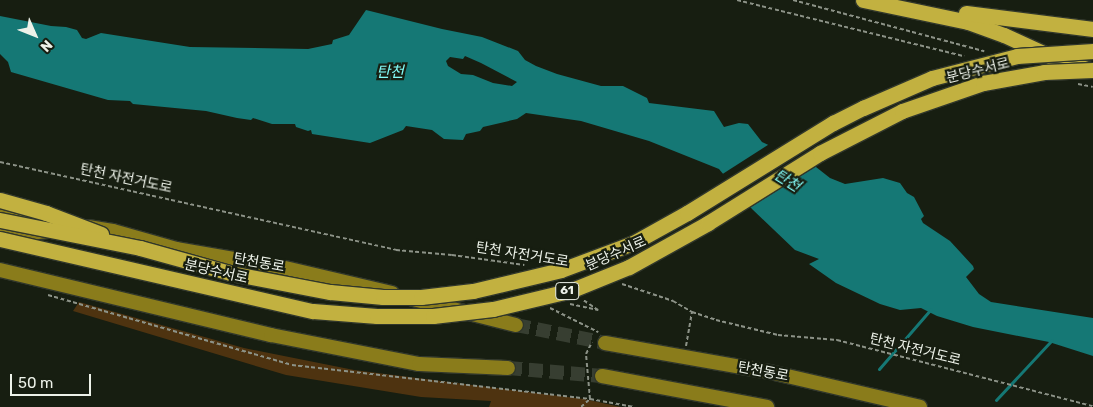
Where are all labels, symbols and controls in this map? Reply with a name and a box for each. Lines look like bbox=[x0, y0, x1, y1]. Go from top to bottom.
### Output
north arrow bbox=[10, 10, 60, 60]
text: N bbox=[37, 36, 56, 55]
street label: 분당수서로 bbox=[945, 55, 1011, 87]
water label: 탄천 bbox=[376, 64, 404, 82]
street label: 탄천 자전거도로 bbox=[78, 161, 174, 197]
water label: 탄천 bbox=[771, 166, 803, 196]
street label: 분당수서로 bbox=[583, 233, 649, 275]
street label: 탄천 자전거도로 bbox=[474, 239, 570, 271]
street label: 탄천동로 bbox=[232, 250, 286, 276]
street label: 분당수서로 bbox=[183, 257, 249, 287]
road number: 61 bbox=[554, 282, 580, 300]
street label: 탄천 자전거도로 bbox=[868, 331, 962, 369]
street label: 탄천동로 bbox=[736, 359, 790, 385]
scale bar bbox=[12, 364, 94, 396]
text: 50 m bbox=[18, 374, 53, 392]

